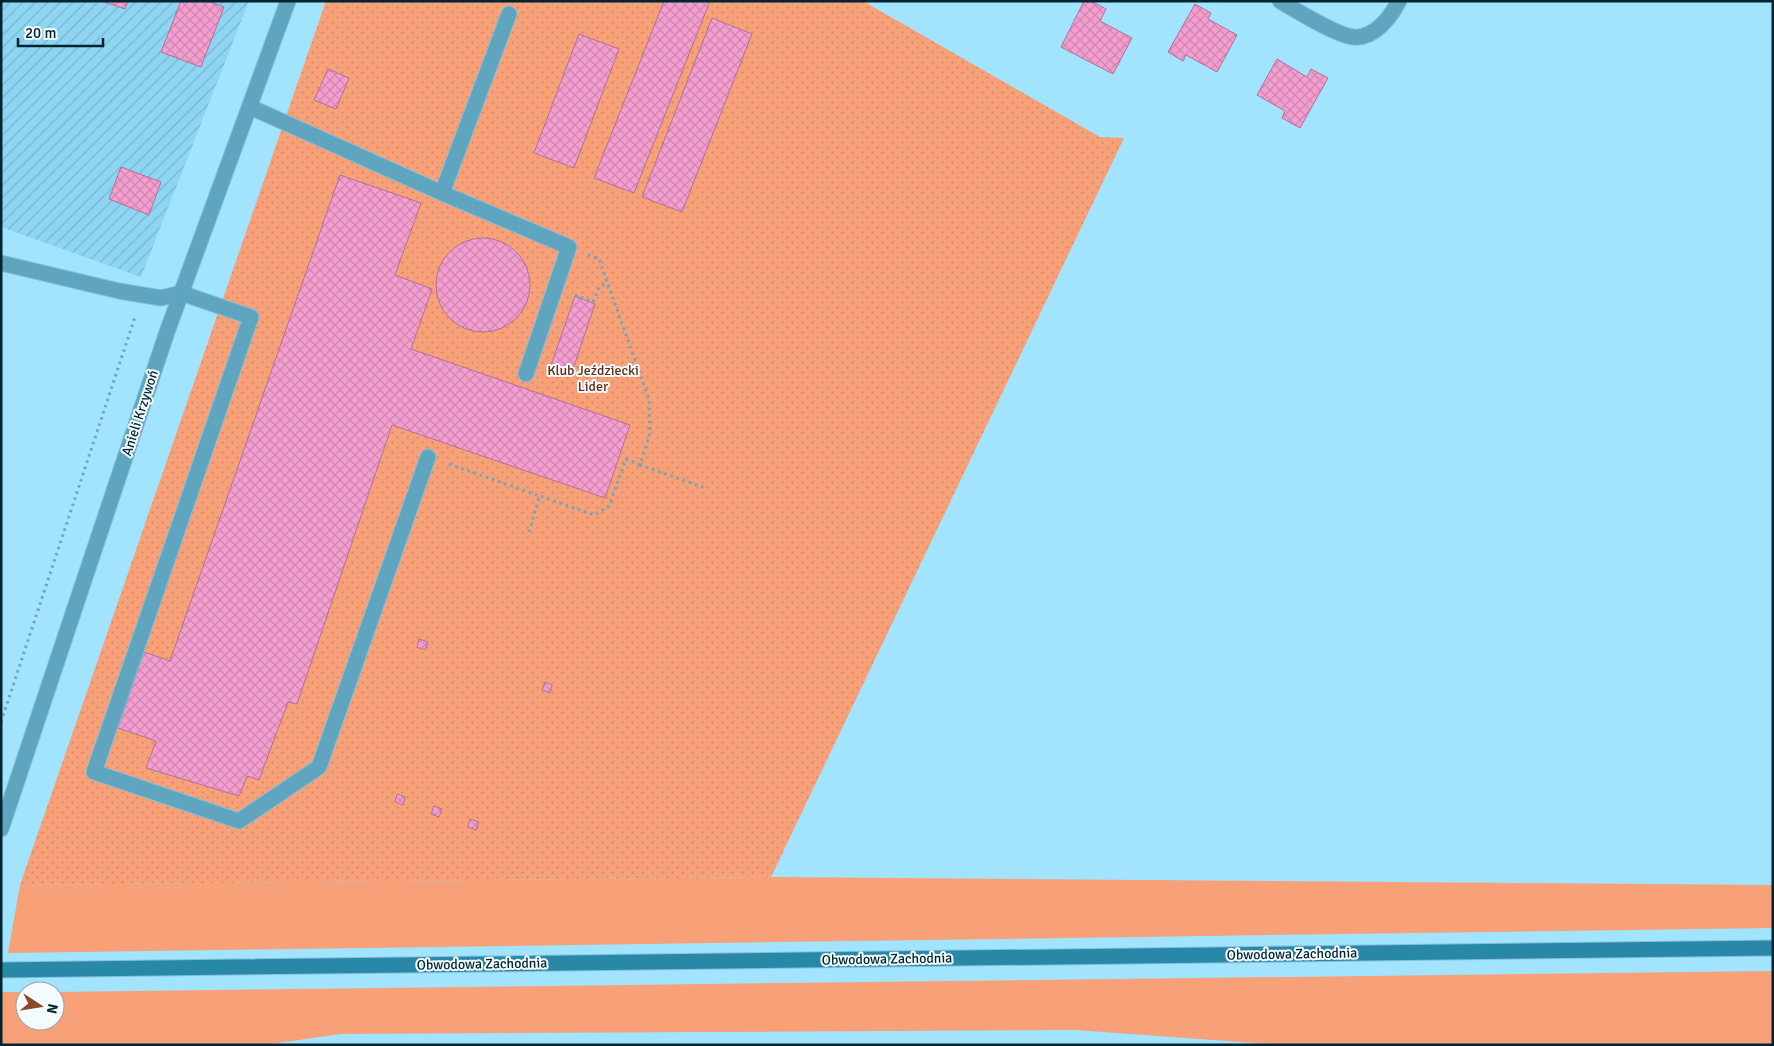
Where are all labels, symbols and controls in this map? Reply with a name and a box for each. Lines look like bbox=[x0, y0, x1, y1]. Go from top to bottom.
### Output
scale bar bbox=[18, 15, 102, 47]
text: 20 m bbox=[25, 24, 56, 42]
park label: Klub Jeździecki Lider bbox=[547, 362, 639, 395]
street label: Anieli Krzywoń bbox=[118, 368, 162, 458]
street label: Obwodowa Zachodnia bbox=[1227, 944, 1357, 964]
street label: Obwodowa Zachodnia bbox=[822, 949, 952, 969]
street label: Obwodowa Zachodnia bbox=[417, 954, 547, 974]
north arrow bbox=[15, 981, 65, 1031]
text: N bbox=[43, 1002, 62, 1015]

